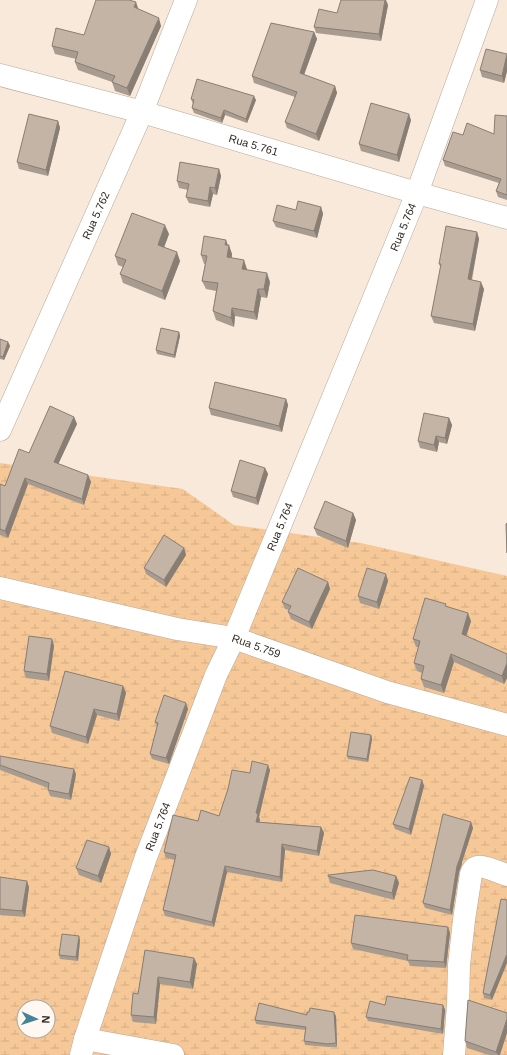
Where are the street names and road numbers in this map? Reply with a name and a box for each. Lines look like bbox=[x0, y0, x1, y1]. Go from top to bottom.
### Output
street label: Rua 5.761 bbox=[227, 132, 280, 158]
street label: Rua 5.762 bbox=[80, 190, 112, 241]
street label: Rua 5.764 bbox=[388, 201, 418, 253]
street label: Rua 5.764 bbox=[265, 501, 295, 552]
street label: Rua 5.759 bbox=[230, 632, 282, 660]
street label: Rua 5.764 bbox=[143, 801, 172, 852]

